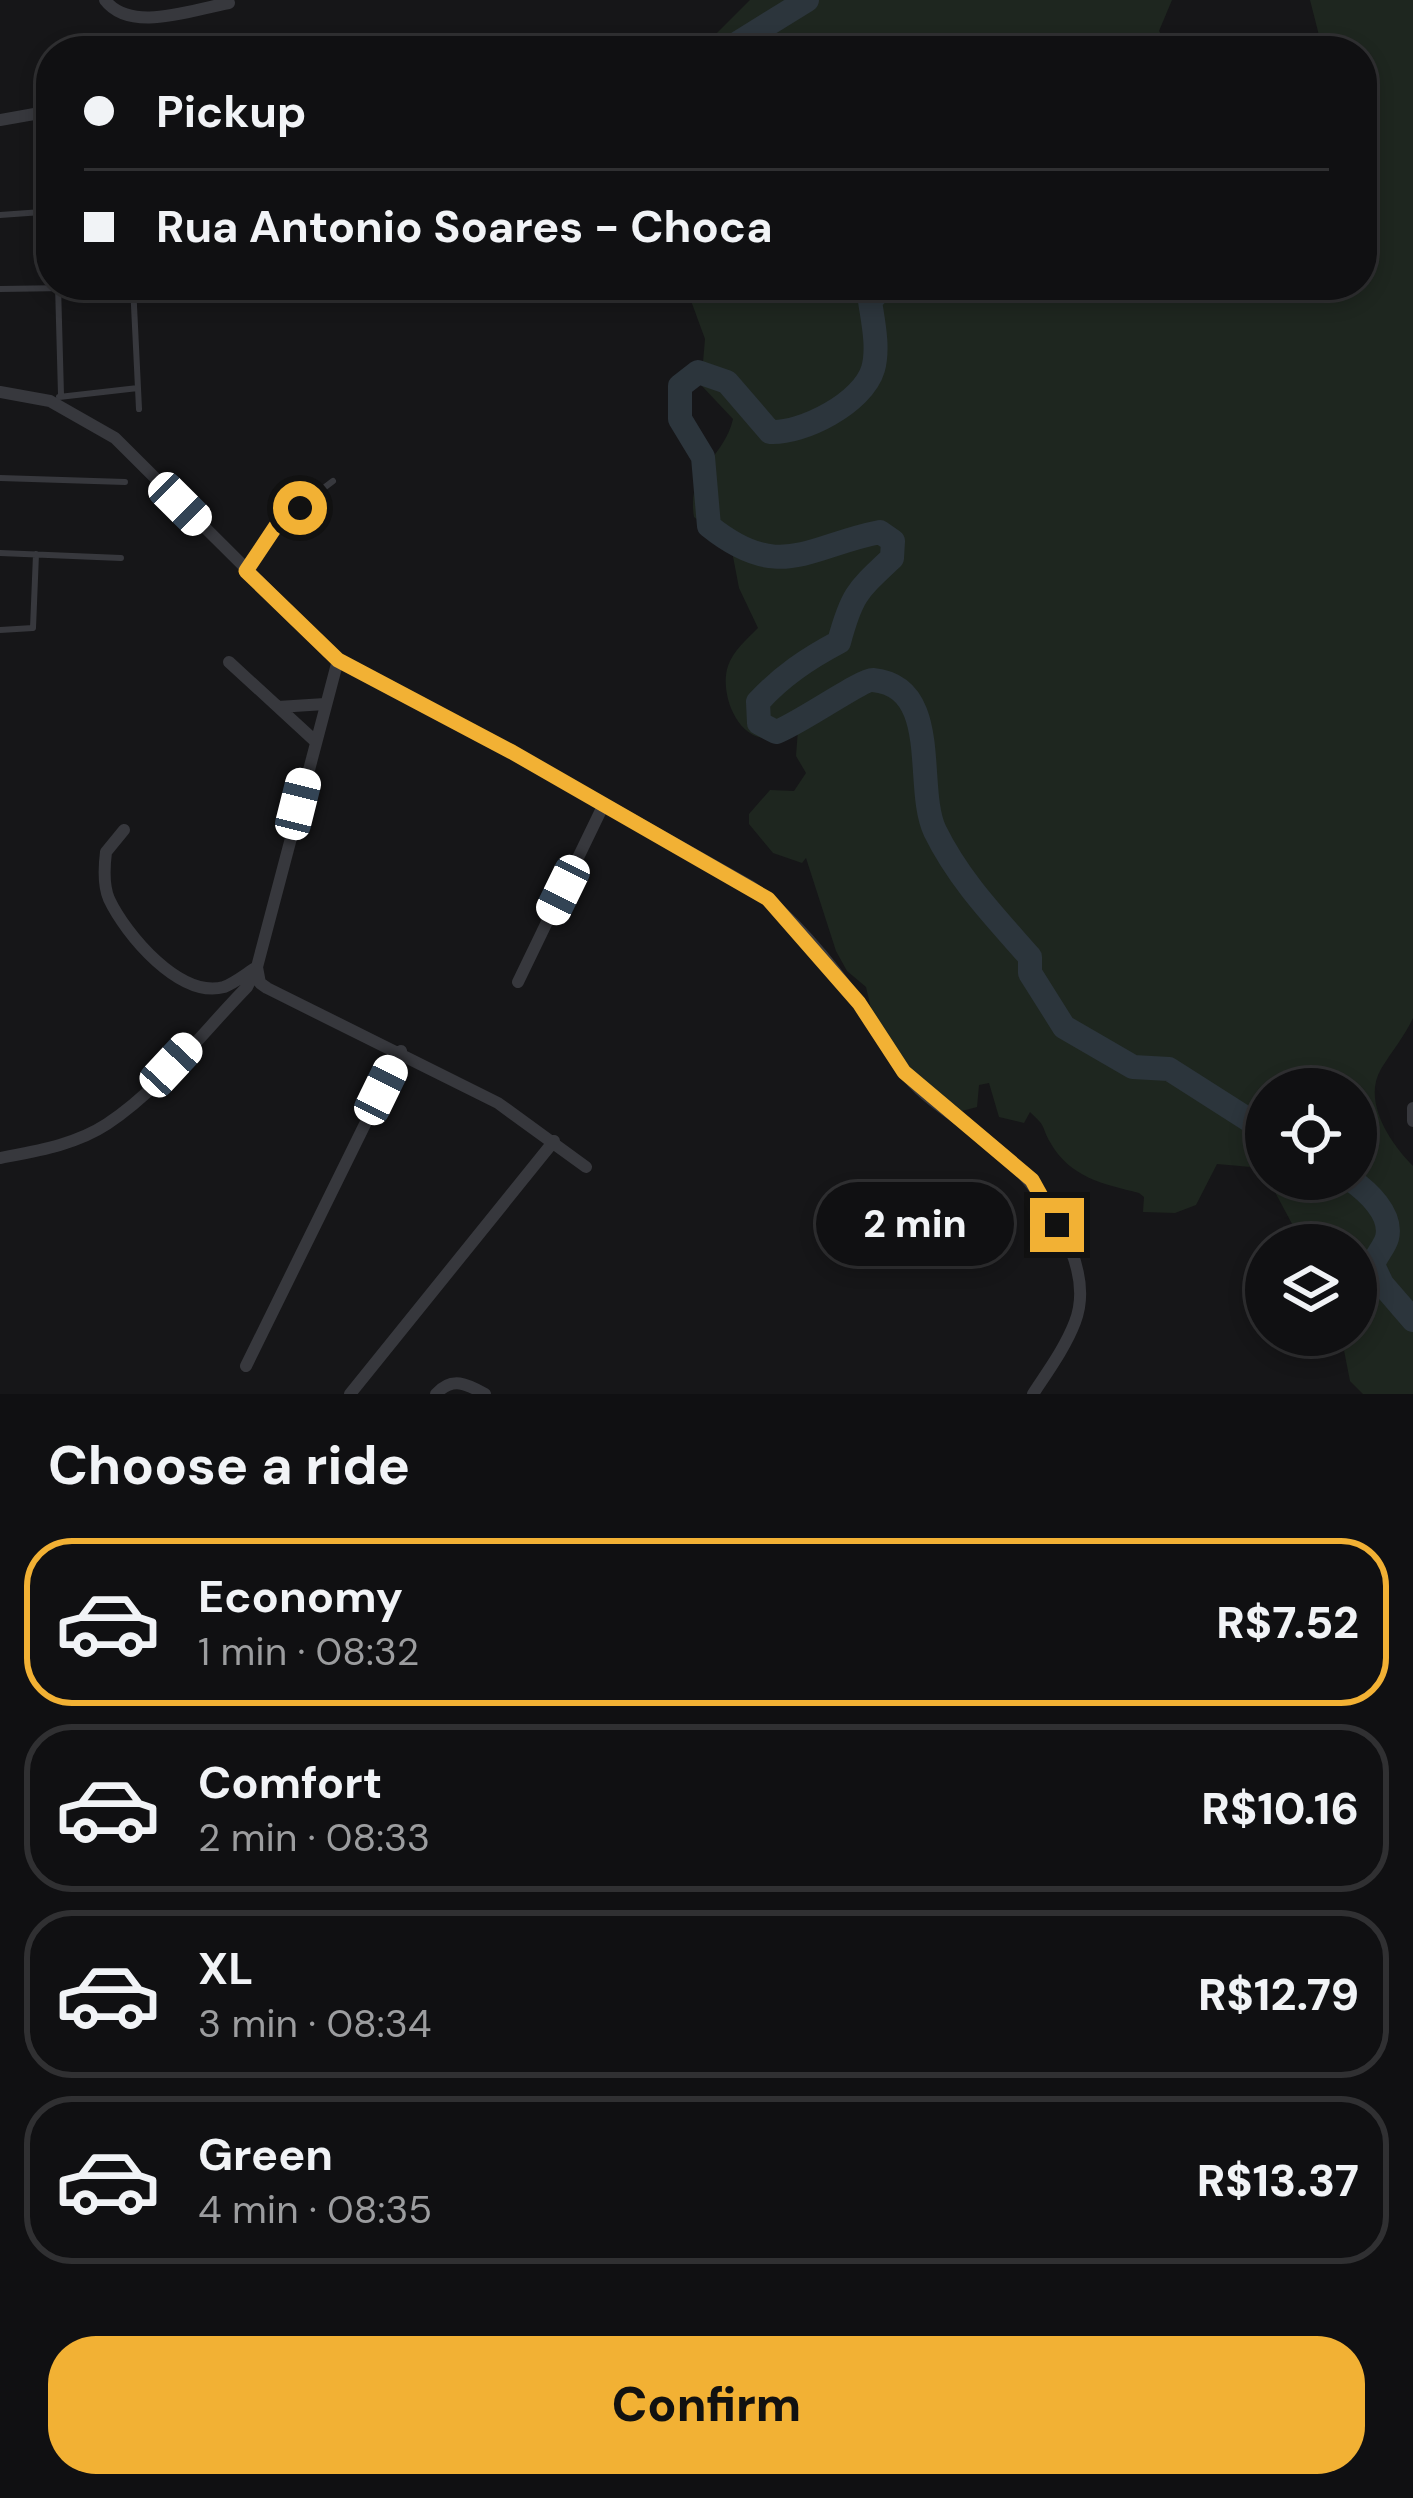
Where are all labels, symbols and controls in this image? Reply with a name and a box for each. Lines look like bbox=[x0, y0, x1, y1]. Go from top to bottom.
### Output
text: Pickup bbox=[156, 82, 306, 141]
text: Rua Antonio Soares - Choca bbox=[156, 197, 773, 256]
car bbox=[142, 466, 218, 542]
route start bbox=[273, 481, 327, 535]
car bbox=[272, 765, 324, 843]
car bbox=[531, 850, 595, 930]
car bbox=[133, 1026, 209, 1104]
car bbox=[349, 1050, 413, 1130]
map controls bbox=[1245, 1068, 1377, 1356]
button: locate bbox=[1245, 1068, 1377, 1200]
callout: 2 min bbox=[817, 1183, 1015, 1267]
text: 2 min bbox=[863, 1198, 967, 1249]
route end bbox=[1030, 1198, 1084, 1252]
button: layers bbox=[1245, 1224, 1377, 1356]
text: Choose a ride bbox=[48, 1430, 410, 1501]
text: Economy bbox=[198, 1567, 403, 1626]
icon: car bbox=[54, 1568, 162, 1676]
text: R$7.52 bbox=[1216, 1593, 1359, 1652]
text: 1 min · 08:32 bbox=[198, 1626, 419, 1677]
text: Comfort bbox=[198, 1753, 382, 1812]
icon: car bbox=[54, 1754, 162, 1862]
text: R$10.16 bbox=[1201, 1779, 1359, 1838]
text: 2 min · 08:33 bbox=[198, 1812, 430, 1863]
text: XL bbox=[198, 1939, 253, 1998]
icon: car bbox=[54, 1940, 162, 2048]
text: R$12.79 bbox=[1198, 1965, 1359, 2024]
text: 3 min · 08:34 bbox=[198, 1998, 431, 2049]
text: Green bbox=[198, 2125, 333, 2184]
icon: car bbox=[54, 2126, 162, 2234]
text: R$13.37 bbox=[1197, 2151, 1359, 2210]
text: 4 min · 08:35 bbox=[198, 2184, 432, 2235]
button: Confirm bbox=[48, 2336, 1365, 2474]

